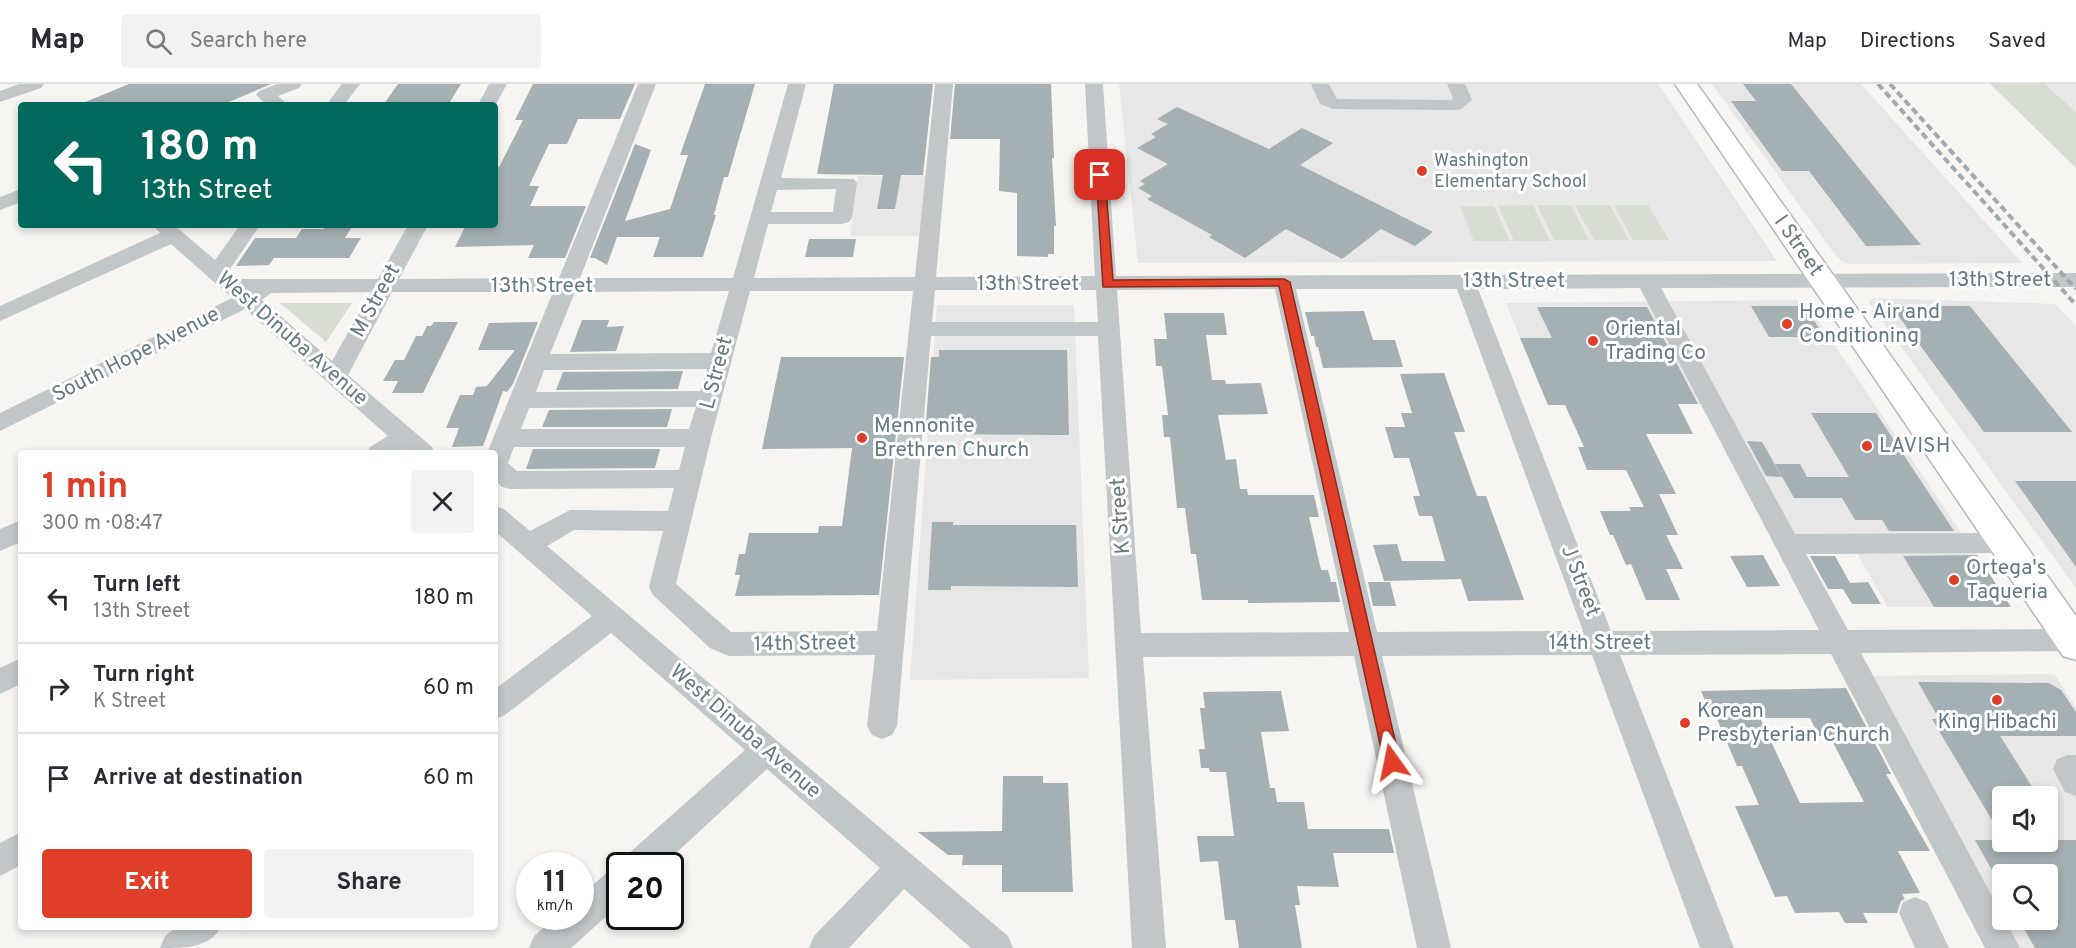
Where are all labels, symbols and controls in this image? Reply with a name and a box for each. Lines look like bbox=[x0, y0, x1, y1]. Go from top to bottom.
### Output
search box bbox=[121, 14, 541, 68]
text: Map bbox=[30, 23, 85, 59]
icon: search bbox=[142, 25, 175, 58]
text: Search here bbox=[190, 28, 307, 55]
text: Map bbox=[1787, 28, 1827, 55]
text: Directions bbox=[1860, 28, 1955, 55]
text: Saved bbox=[1988, 28, 2046, 55]
text: 180 m bbox=[141, 122, 258, 175]
icon: left bbox=[42, 126, 120, 204]
pin bbox=[1074, 149, 1125, 200]
place label: Washington Elementary School bbox=[1434, 150, 1587, 194]
icon: arrive bbox=[1083, 158, 1116, 191]
marker: Washington Elementary School bbox=[1415, 164, 1429, 178]
text: 13th Street bbox=[141, 174, 272, 208]
street label: I Street bbox=[1767, 210, 1829, 282]
street label: M Street bbox=[345, 260, 407, 342]
street label: West Dinuba Avenue bbox=[211, 266, 373, 412]
street label: 13th Street bbox=[1949, 267, 2051, 294]
street label: 13th Street bbox=[1463, 268, 1565, 295]
street label: 13th Street bbox=[977, 271, 1079, 298]
street label: 13th Street bbox=[491, 273, 593, 300]
place label: Home - Air and Conditioning bbox=[1799, 299, 1940, 350]
street label: South Hope Avenue bbox=[48, 301, 224, 409]
place label: Oriental Trading Co bbox=[1605, 316, 1706, 367]
marker: Home - Air and Conditioning bbox=[1780, 317, 1794, 331]
street label: L Street bbox=[694, 334, 740, 412]
marker: Oriental Trading Co bbox=[1586, 334, 1600, 348]
place label: Mennonite Brethren Church bbox=[874, 413, 1029, 464]
marker: Mennonite Brethren Church bbox=[855, 431, 869, 445]
place label: LAVISH bbox=[1879, 433, 1950, 460]
marker: LAVISH bbox=[1860, 439, 1874, 453]
text: 1 min bbox=[42, 465, 128, 511]
button: close bbox=[411, 470, 474, 533]
street label: K Street bbox=[1105, 477, 1137, 555]
text: 300 m · 08:47 bbox=[42, 511, 163, 537]
street label: J Street bbox=[1554, 542, 1606, 620]
place label: Ortega's Taqueria bbox=[1966, 555, 2048, 606]
text: Turn left bbox=[93, 572, 181, 599]
marker: Ortega's Taqueria bbox=[1947, 573, 1961, 587]
icon: left bbox=[42, 582, 75, 615]
text: 180 m bbox=[415, 585, 474, 612]
text: 13th Street bbox=[93, 599, 190, 625]
street label: 14th Street bbox=[753, 630, 857, 658]
street label: 14th Street bbox=[1549, 630, 1651, 657]
street label: West Dinuba Avenue bbox=[664, 659, 826, 805]
text: Turn right bbox=[93, 662, 195, 689]
icon: right bbox=[42, 672, 75, 705]
text: 60 m bbox=[423, 675, 474, 702]
text: K Street bbox=[93, 689, 166, 715]
marker: King Hibachi bbox=[1990, 693, 2004, 707]
place label: Korean Presbyterian Church bbox=[1697, 698, 1890, 749]
place label: King Hibachi bbox=[1937, 709, 2057, 736]
marker: Korean Presbyterian Church bbox=[1678, 716, 1692, 730]
position arrow bbox=[1360, 730, 1424, 794]
icon: arrive bbox=[42, 762, 75, 795]
text: Arrive at destination bbox=[93, 765, 303, 792]
text: 60 m bbox=[423, 765, 474, 792]
map controls bbox=[1992, 786, 2058, 930]
button: sound bbox=[1992, 786, 2058, 852]
button: Exit bbox=[42, 849, 252, 918]
button: Share bbox=[264, 849, 474, 918]
speed limit sign: 20 bbox=[606, 852, 684, 930]
button: search bbox=[1992, 864, 2058, 930]
text: 11 bbox=[543, 865, 567, 902]
text: km/h bbox=[537, 897, 573, 916]

